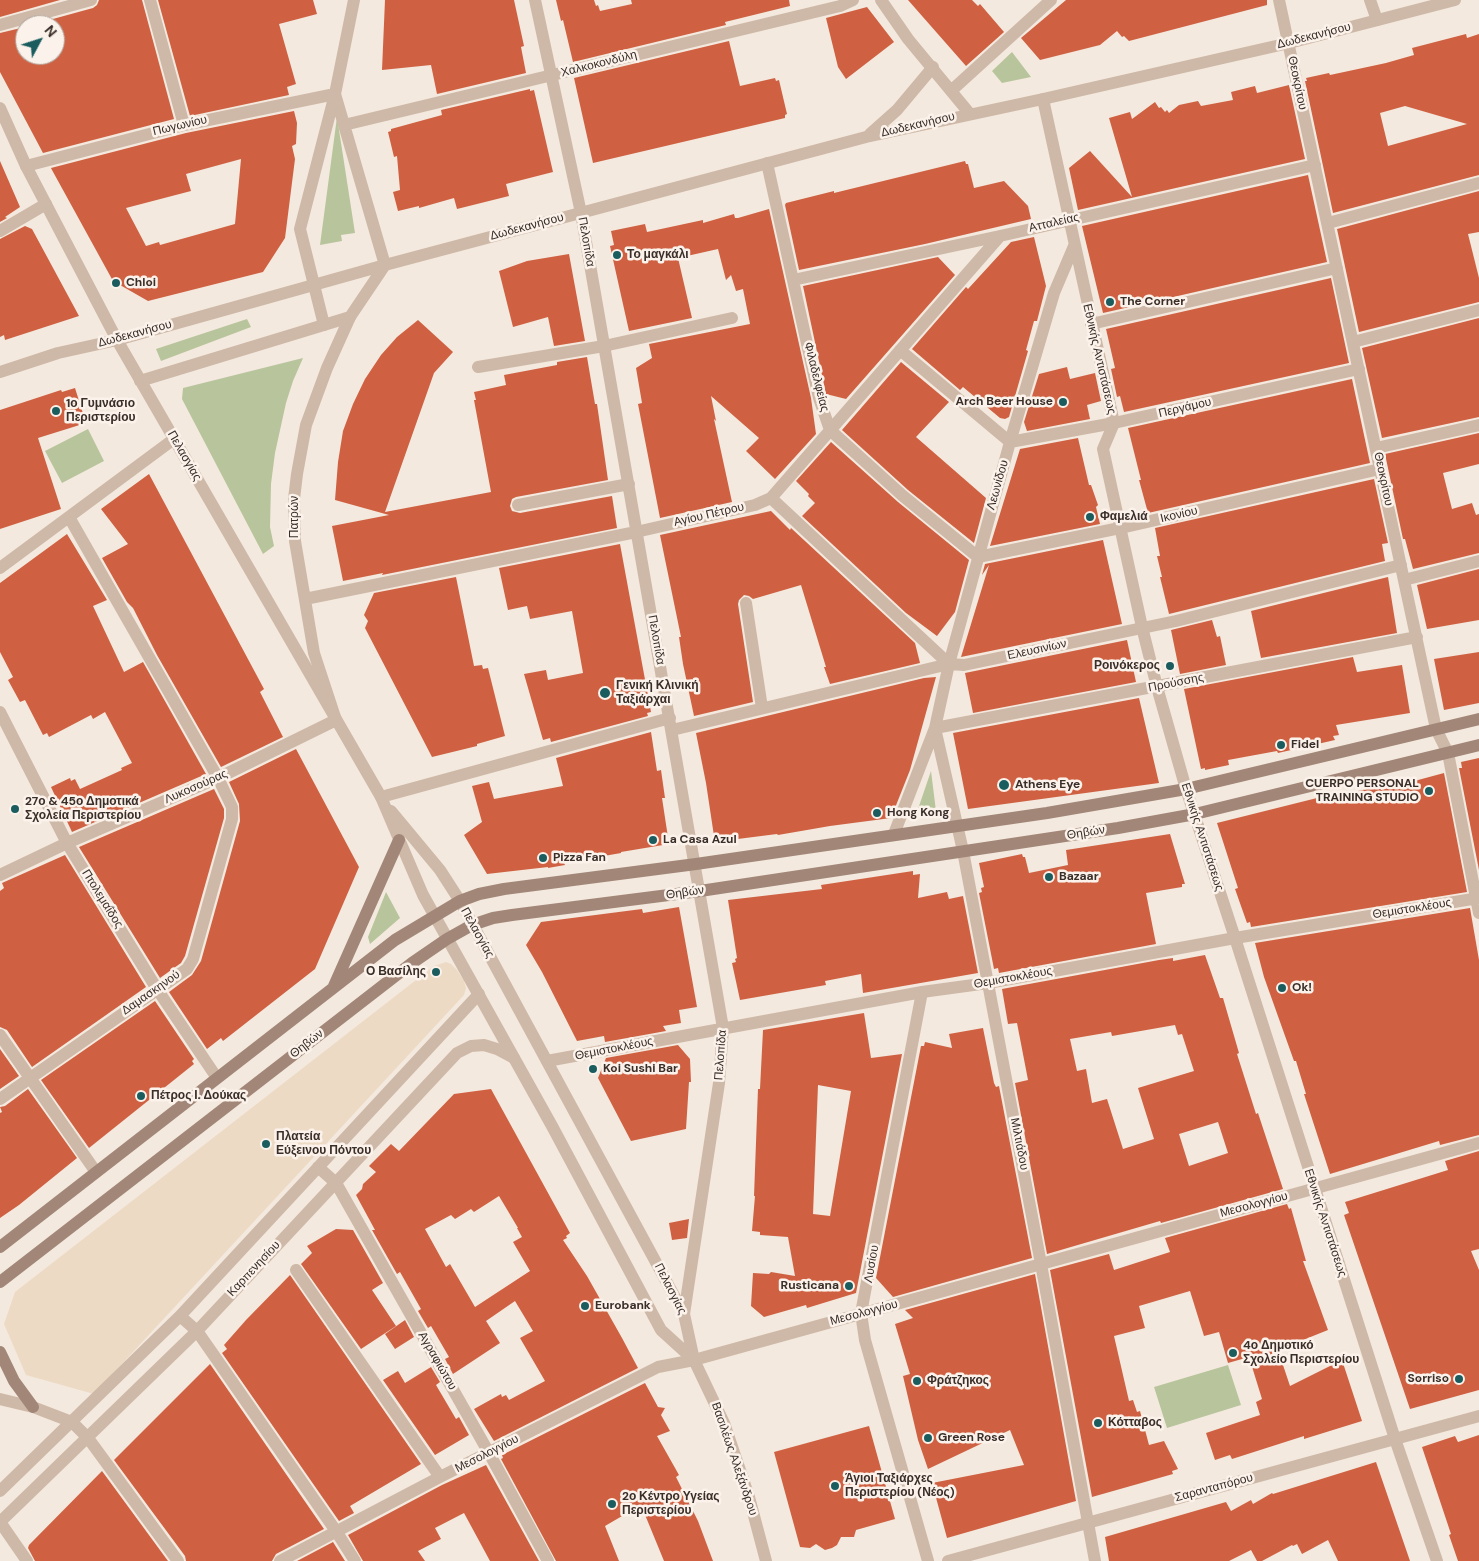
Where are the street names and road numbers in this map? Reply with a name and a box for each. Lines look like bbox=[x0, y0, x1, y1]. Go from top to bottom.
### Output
street label: Δωδεκανήσου bbox=[1276, 20, 1352, 52]
street label: Χαλκοκονδύλη bbox=[559, 48, 639, 80]
street label: Θεοκρίτου bbox=[1284, 55, 1310, 111]
street label: Δωδεκανήσου bbox=[880, 109, 956, 141]
street label: Πωγωνίου bbox=[151, 113, 209, 139]
street label: Δωδεκανήσου bbox=[489, 210, 565, 244]
street label: Ατταλείας bbox=[1028, 210, 1080, 236]
street label: Πελοπίδα bbox=[575, 216, 597, 268]
street label: Εθνικής Αντιστάσεως bbox=[1079, 302, 1119, 416]
street label: Δωδεκανήσου bbox=[97, 317, 173, 351]
street label: Φιλαδελφείας bbox=[800, 341, 832, 413]
street label: Περγάμου bbox=[1157, 395, 1213, 421]
street label: Πελασγίας bbox=[164, 428, 204, 484]
street label: Θεοκρίτου bbox=[1370, 451, 1396, 507]
street label: Λεωνίδου bbox=[984, 458, 1012, 512]
street label: Πατρών bbox=[288, 496, 302, 538]
street label: Αγίου Πέτρου bbox=[672, 500, 746, 530]
street label: Ικονίου bbox=[1159, 504, 1199, 526]
street label: Πελοπίδα bbox=[645, 614, 667, 666]
street label: Ελευσινίων bbox=[1006, 637, 1068, 663]
street label: Προύσσης bbox=[1147, 671, 1205, 695]
street label: Λυκοσούρας bbox=[162, 767, 230, 807]
street label: Εθνικής Αντιστάσεως bbox=[1178, 781, 1226, 893]
street label: Θηβών bbox=[1066, 823, 1106, 843]
street label: Πτολεμαΐδος bbox=[78, 867, 126, 931]
street label: Θηβών bbox=[665, 883, 705, 903]
street label: Θεμιστοκλέους bbox=[1372, 896, 1452, 922]
street label: Πελασγίας bbox=[457, 905, 497, 961]
street label: Θεμιστοκλέους bbox=[973, 964, 1053, 992]
street label: Δαμασκηνού bbox=[119, 968, 183, 1018]
street label: Θηβών bbox=[287, 1027, 327, 1061]
street label: Πελοπίδα bbox=[712, 1029, 730, 1081]
street label: Θεμιστοκλέους bbox=[574, 1034, 654, 1064]
street label: Μιλτιάδου bbox=[1007, 1117, 1031, 1171]
street label: Εθνικής Αντιστάσεως bbox=[1301, 1167, 1349, 1279]
street label: Μεσολογγίου bbox=[1219, 1189, 1289, 1221]
street label: Καρπενησίου bbox=[225, 1238, 283, 1300]
street label: Λυσίου bbox=[862, 1244, 882, 1284]
street label: Πελασγίας bbox=[651, 1261, 689, 1317]
street label: Μεσολογγίου bbox=[829, 1297, 899, 1329]
street label: Αγραφιώτου bbox=[415, 1329, 459, 1393]
street label: Βασιλέως Αλεξάνδρου bbox=[708, 1400, 760, 1518]
street label: Μεσολογγίου bbox=[453, 1432, 521, 1476]
street label: Σαρανταπόρου bbox=[1173, 1471, 1255, 1505]

